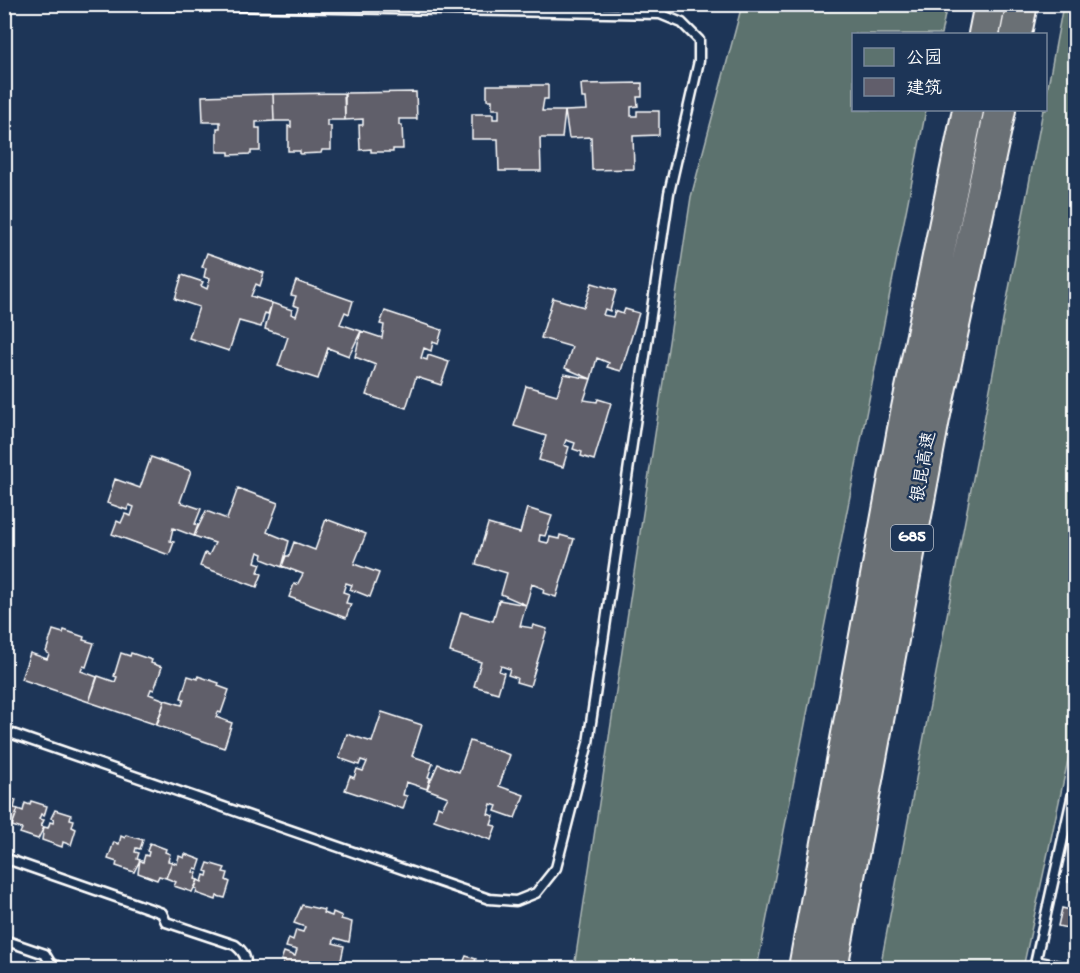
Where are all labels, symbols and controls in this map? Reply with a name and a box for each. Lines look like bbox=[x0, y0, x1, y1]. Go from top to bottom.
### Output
legend bbox=[852, 33, 1047, 111]
text: 公园 bbox=[906, 48, 942, 70]
text: 建筑 bbox=[906, 78, 942, 100]
street label: 银昆高速 bbox=[907, 430, 942, 504]
road number: G85 bbox=[891, 525, 933, 551]

